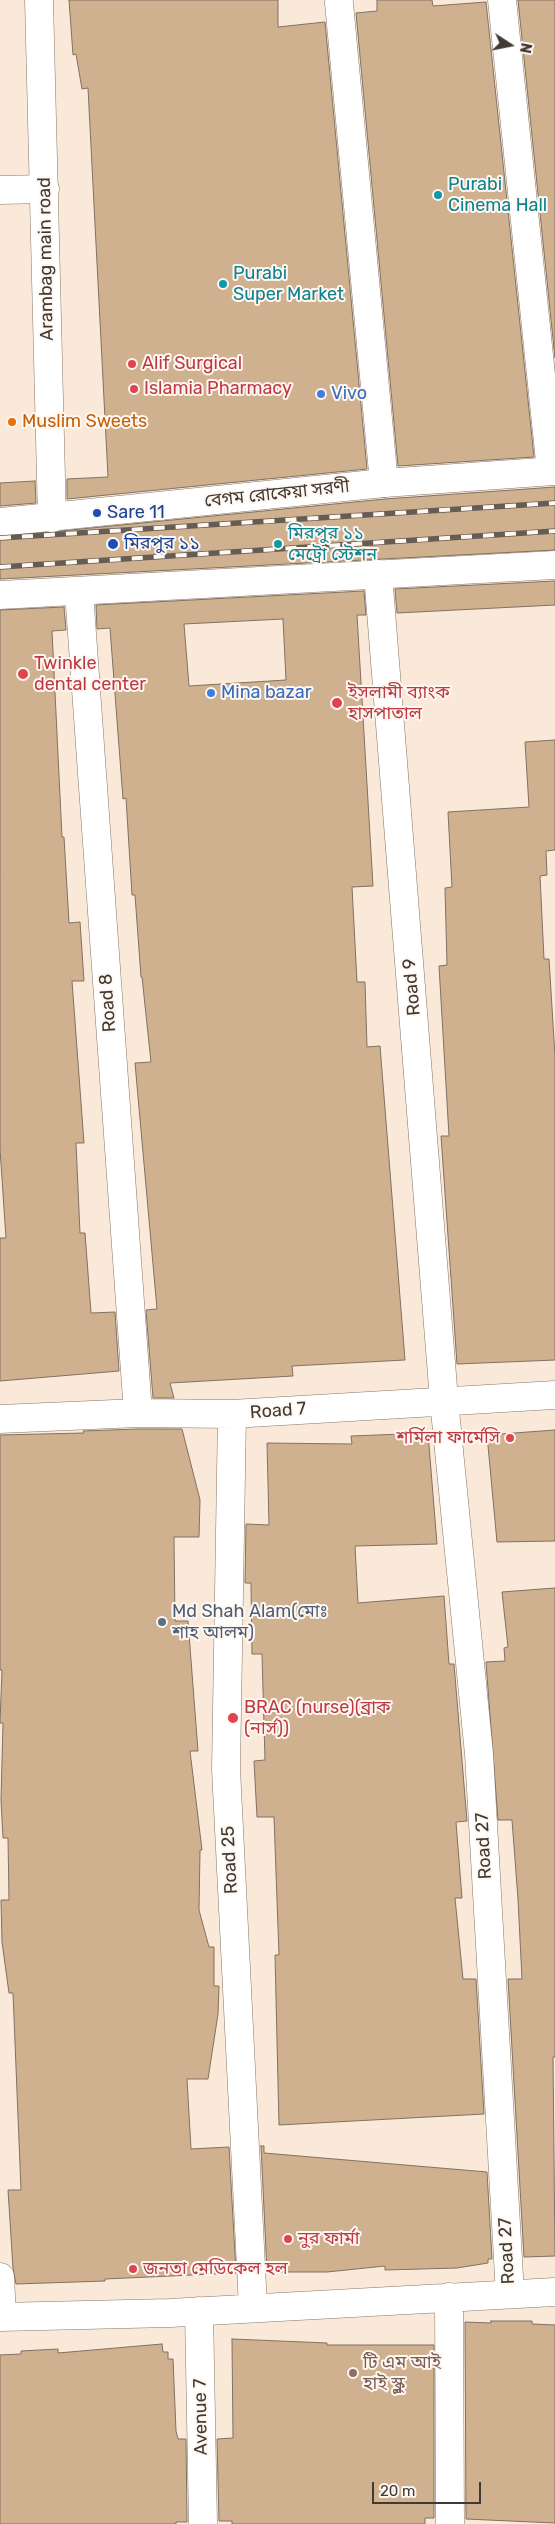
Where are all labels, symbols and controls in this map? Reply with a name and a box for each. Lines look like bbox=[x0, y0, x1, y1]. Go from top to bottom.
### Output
north arrow bbox=[485, 20, 535, 70]
text: N bbox=[516, 41, 535, 55]
place label: Purabi Cinema Hall bbox=[448, 174, 547, 216]
street label: Arambag main road bbox=[34, 177, 58, 341]
marker: Purabi Cinema Hall bbox=[432, 189, 444, 201]
place label: Purabi Super Market bbox=[233, 263, 344, 306]
marker: Purabi Super Market bbox=[217, 278, 229, 290]
place label: Alif Surgical bbox=[142, 353, 242, 375]
marker: Alif Surgical bbox=[126, 358, 138, 370]
place label: Islamia Pharmacy bbox=[144, 378, 292, 400]
marker: Islamia Pharmacy bbox=[128, 383, 140, 395]
place label: Vivo bbox=[331, 383, 367, 405]
marker: Vivo bbox=[315, 388, 327, 400]
place label: Muslim Sweets bbox=[22, 411, 147, 433]
marker: Muslim Sweets bbox=[6, 416, 18, 428]
street label: বেগম রোকেয়া সরণী bbox=[203, 476, 351, 512]
place label: Sare 11 bbox=[107, 502, 165, 524]
marker: Sare 11 bbox=[91, 507, 103, 519]
place label: মিরপুর ১১ মেট্রো স্টেশন bbox=[288, 523, 377, 566]
place label: মিরপুর ১১ bbox=[124, 533, 200, 555]
marker: মিরপুর ১১ bbox=[106, 537, 120, 551]
marker: মিরপুর ১১ মেট্রো স্টেশন bbox=[272, 538, 284, 550]
place label: Twinkle dental center bbox=[34, 653, 146, 696]
marker: Twinkle dental center bbox=[16, 667, 30, 681]
place label: Mina bazar bbox=[221, 682, 311, 704]
place label: ইসলামী ব্যাংক হাসপাতাল bbox=[348, 682, 450, 724]
marker: Mina bazar bbox=[205, 687, 217, 699]
marker: ইসলামী ব্যাংক হাসপাতাল bbox=[330, 696, 344, 710]
street label: Road 9 bbox=[399, 957, 425, 1017]
street label: Road 8 bbox=[95, 973, 121, 1033]
street label: Road 7 bbox=[249, 1398, 307, 1424]
place label: শর্মিলা ফার্মেসি bbox=[396, 1427, 500, 1449]
marker: শর্মিলা ফার্মেসি bbox=[504, 1432, 516, 1444]
place label: Md Shah Alam(মোঃ শাহ আলম) bbox=[172, 1601, 328, 1644]
marker: Md Shah Alam(মোঃ শাহ আলম) bbox=[156, 1616, 168, 1628]
place label: BRAC (nurse)(ব্রাক (নার্স)) bbox=[244, 1697, 391, 1740]
marker: BRAC (nurse)(ব্রাক (নার্স)) bbox=[226, 1711, 240, 1725]
street label: Road 27 bbox=[471, 1812, 497, 1880]
street label: Road 25 bbox=[217, 1825, 243, 1895]
street label: Road 27 bbox=[494, 2217, 520, 2285]
place label: নুর ফার্মা bbox=[298, 2228, 360, 2250]
marker: নুর ফার্মা bbox=[282, 2233, 294, 2245]
place label: জনতা মেডিকেল হল bbox=[143, 2258, 288, 2280]
marker: জনতা মেডিকেল হল bbox=[127, 2263, 139, 2275]
place label: টি এম আই হাই স্কুল bbox=[363, 2352, 441, 2394]
marker: টি এম আই হাই স্কুল bbox=[347, 2367, 359, 2379]
street label: Avenue 7 bbox=[190, 2378, 212, 2456]
scale bar bbox=[375, 2472, 484, 2504]
text: 20 m bbox=[380, 2482, 415, 2500]

